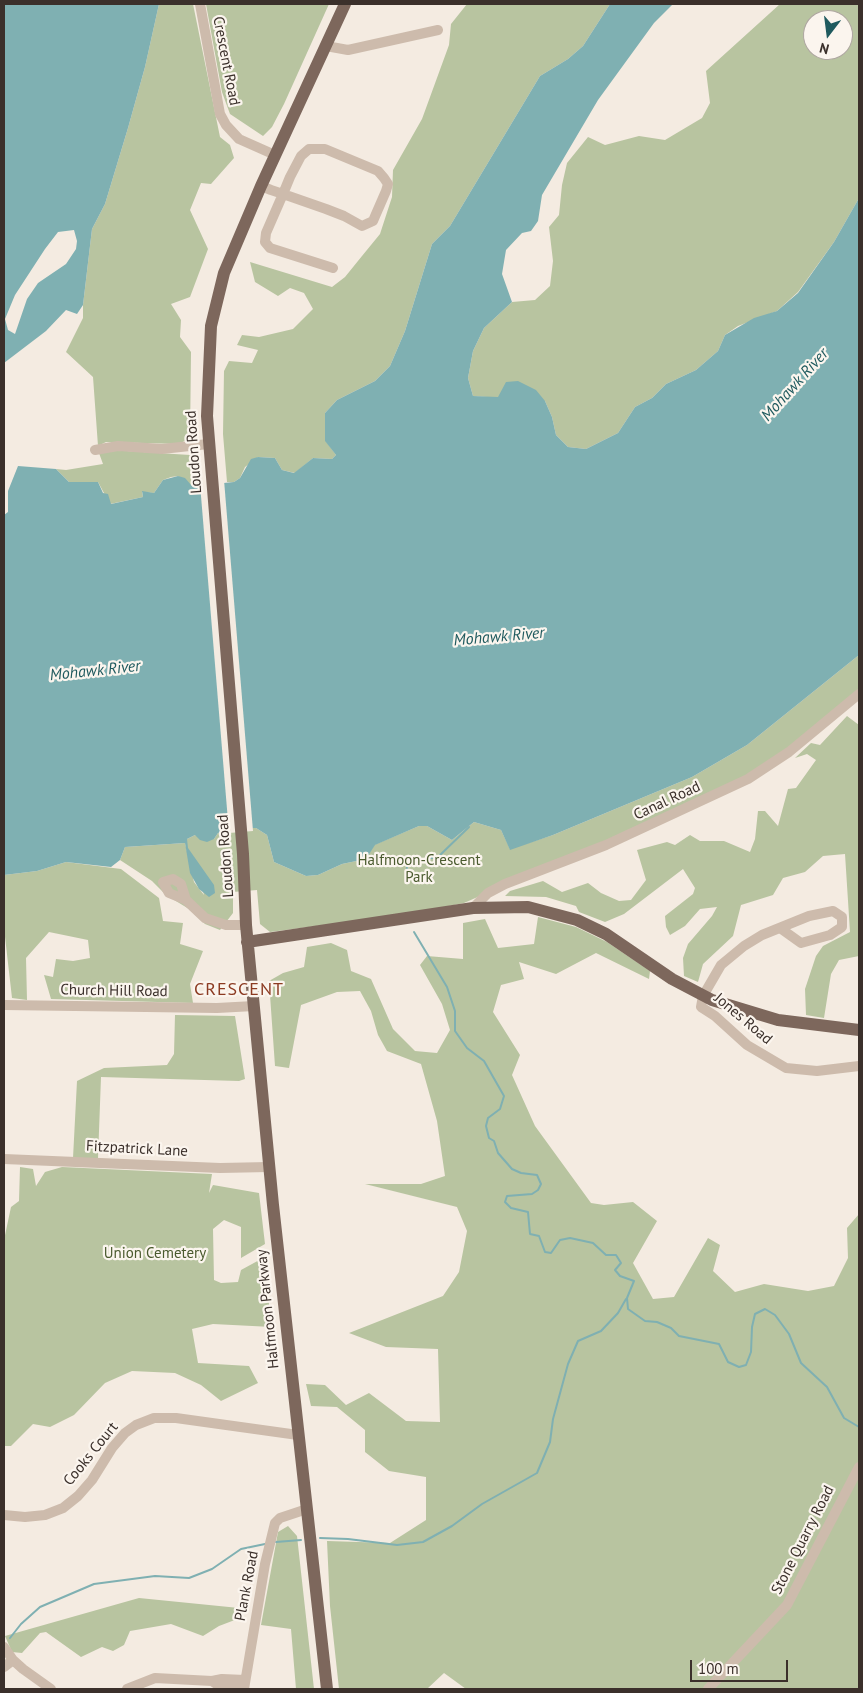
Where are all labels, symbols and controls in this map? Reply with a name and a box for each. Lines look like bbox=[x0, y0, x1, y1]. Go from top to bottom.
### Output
north arrow bbox=[803, 10, 853, 60]
street label: Crescent Road bbox=[209, 15, 243, 107]
text: N bbox=[818, 39, 831, 58]
water label: Mohawk River bbox=[757, 345, 833, 425]
street label: Loudon Road bbox=[182, 410, 206, 494]
water label: Mohawk River bbox=[453, 623, 545, 651]
water label: Mohawk River bbox=[49, 657, 141, 685]
street label: Canal Road bbox=[631, 778, 703, 824]
street label: Loudon Road bbox=[214, 814, 238, 898]
park label: Halfmoon-Crescent Park bbox=[357, 852, 481, 887]
district label: CRESCENT bbox=[193, 979, 285, 1001]
street label: Church Hill Road bbox=[60, 981, 168, 1001]
street label: Jones Road bbox=[710, 990, 776, 1048]
street label: Fitzpatrick Lane bbox=[86, 1137, 188, 1161]
park label: Union Cemetery bbox=[104, 1245, 206, 1263]
street label: Halfmoon Parkway bbox=[253, 1248, 283, 1370]
street label: Cooks Court bbox=[60, 1419, 122, 1489]
street label: Stone Quarry Road bbox=[768, 1483, 838, 1597]
street label: Plank Road bbox=[231, 1549, 263, 1623]
scale bar bbox=[693, 1650, 790, 1682]
text: 100 m bbox=[698, 1659, 739, 1678]

